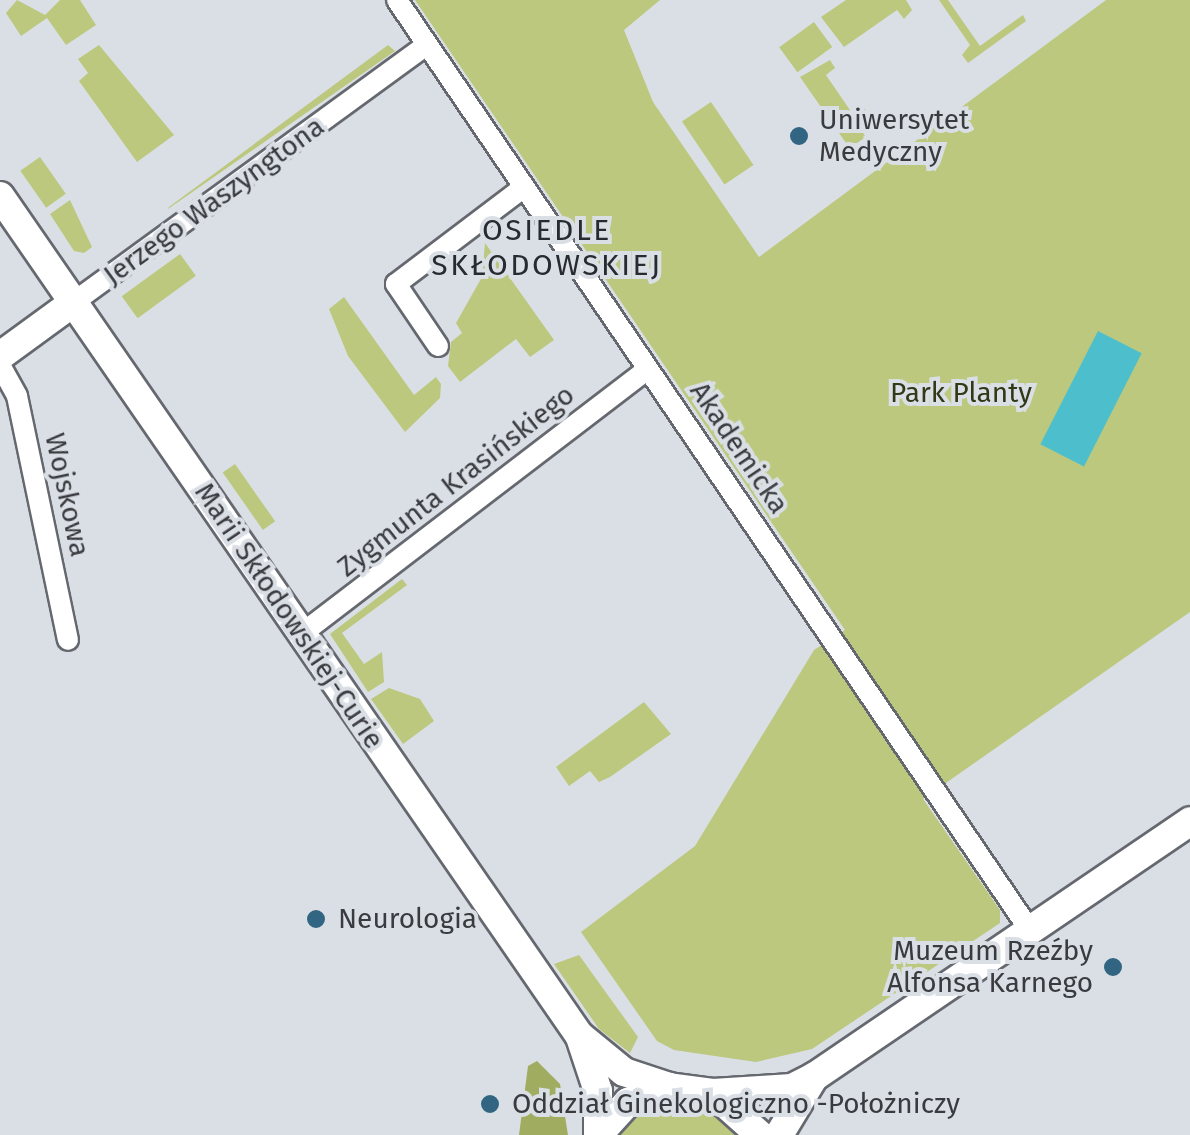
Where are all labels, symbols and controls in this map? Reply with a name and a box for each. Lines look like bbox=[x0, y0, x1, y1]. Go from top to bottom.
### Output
place label: Uniwersytet Medyczny bbox=[819, 103, 969, 169]
street label: Jerzego Waszyngtona bbox=[97, 110, 331, 292]
marker: Uniwersytet Medyczny bbox=[788, 125, 810, 147]
district label: OSIEDLE SKŁODOWSKIEJ bbox=[431, 212, 663, 282]
street label: Akademicka bbox=[683, 376, 795, 520]
park label: Park Planty bbox=[890, 376, 1032, 410]
street label: Zygmunta Krasińskiego bbox=[331, 378, 581, 584]
street label: Wojskowa bbox=[38, 430, 96, 560]
street label: Marii Skłodowskiej-Curie bbox=[187, 477, 391, 755]
place label: Neurologia bbox=[338, 902, 477, 936]
marker: Neurologia bbox=[303, 906, 329, 932]
place label: Muzeum Rzeźby Alfonsa Karnego bbox=[887, 934, 1093, 1000]
marker: Muzeum Rzeźby Alfonsa Karnego bbox=[1102, 956, 1124, 978]
place label: Oddział Ginekologiczno -Położniczy bbox=[512, 1087, 960, 1121]
marker: Oddział Ginekologiczno -Położniczy bbox=[477, 1091, 503, 1117]

